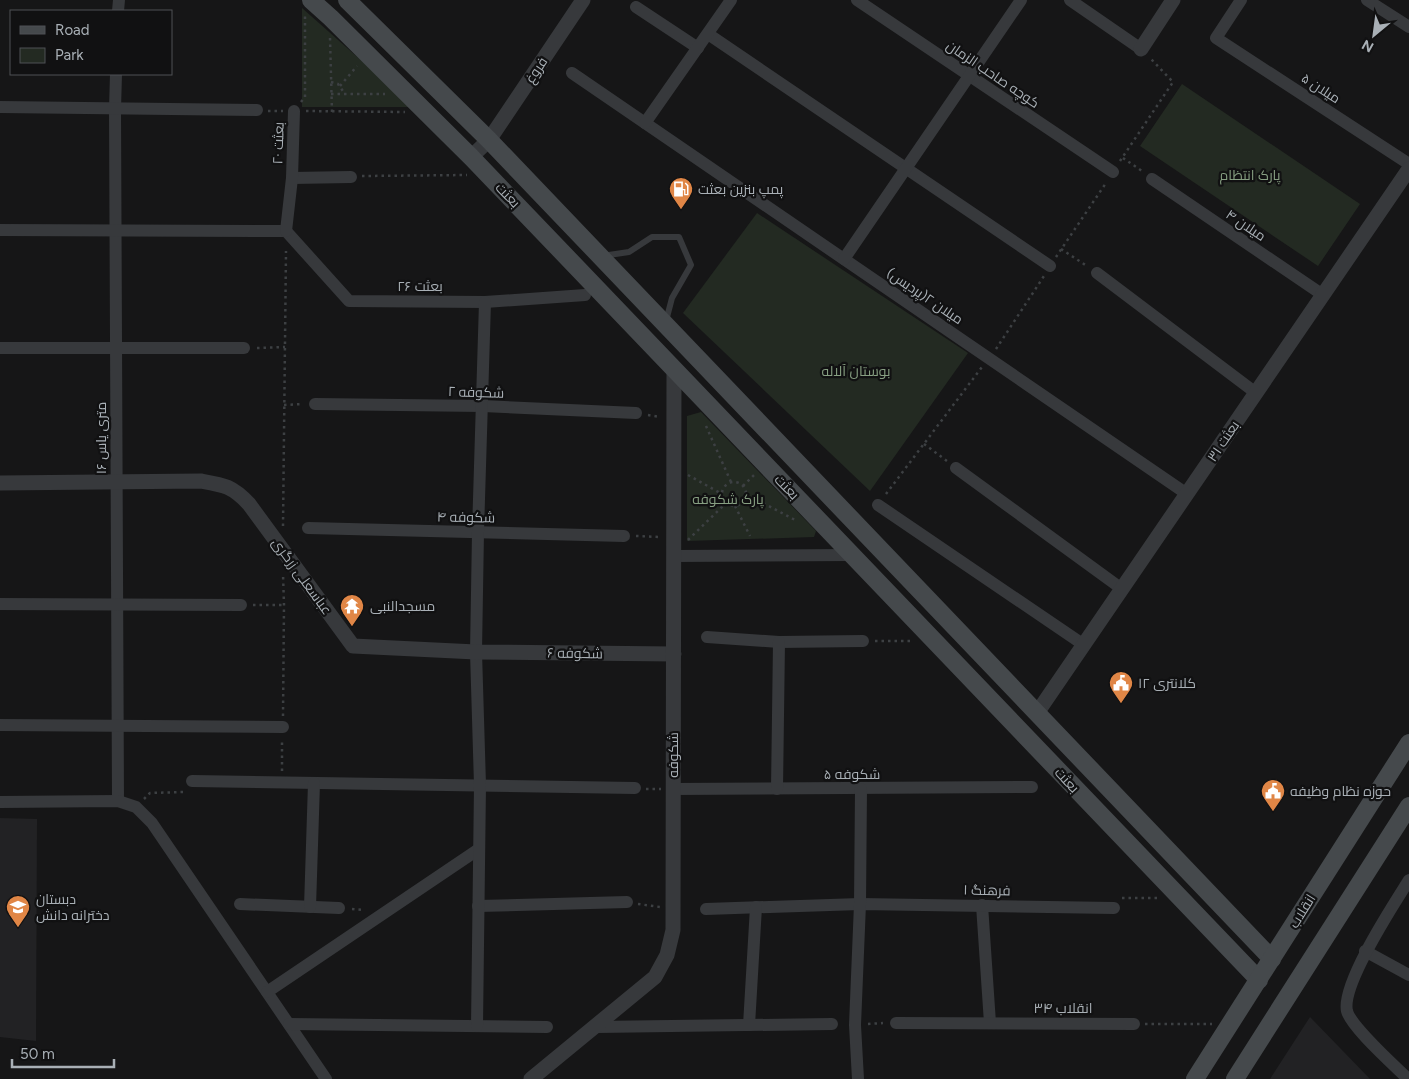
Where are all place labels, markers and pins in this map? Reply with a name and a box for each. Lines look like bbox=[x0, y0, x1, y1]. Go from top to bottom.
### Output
fuel station icon: پمپ بنزین بعثت bbox=[668, 176, 694, 210]
place label: پمپ بنزین بعثت bbox=[698, 181, 784, 199]
temple icon: مسجدالنبی bbox=[339, 593, 365, 627]
place label: مسجدالنبی bbox=[370, 598, 435, 615]
public building icon: کلانتری ۱۲ bbox=[1108, 670, 1134, 704]
place label: کلانتری ۱۲ bbox=[1138, 675, 1196, 692]
public building icon: حوزه نظام وظیفه bbox=[1260, 778, 1286, 812]
place label: حوزه نظام وظیفه bbox=[1290, 783, 1391, 801]
place label: دبستان دخترانه دانش bbox=[36, 891, 110, 924]
school or university icon: دبستان دخترانه دانش bbox=[5, 894, 31, 928]

